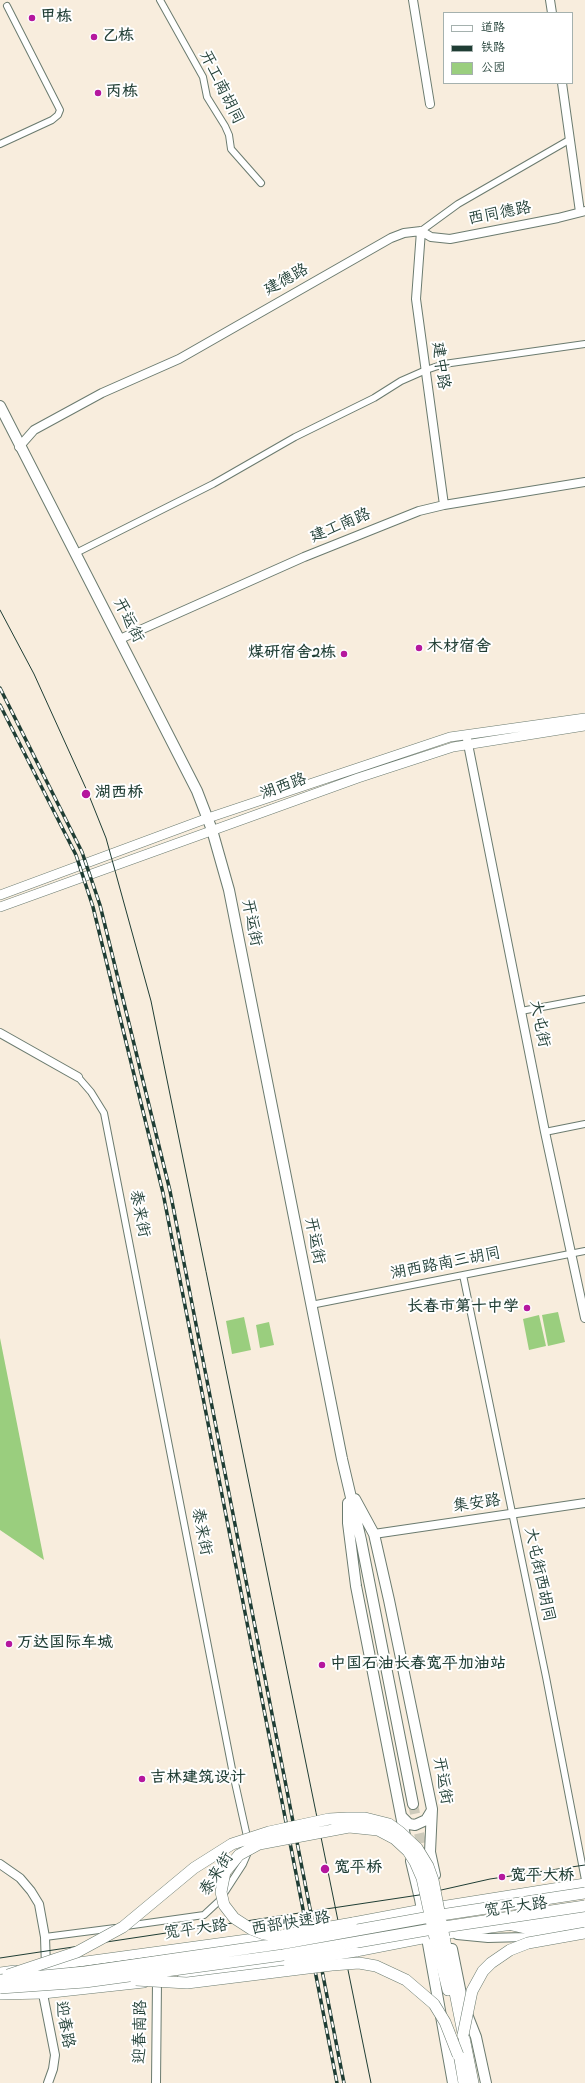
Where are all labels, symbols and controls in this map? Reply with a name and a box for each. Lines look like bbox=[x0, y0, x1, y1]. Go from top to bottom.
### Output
place label: 甲栋 bbox=[40, 8, 72, 28]
legend bbox=[443, 12, 573, 84]
marker: 甲栋 bbox=[27, 13, 37, 23]
text: 道路 bbox=[481, 19, 505, 37]
place label: 乙栋 bbox=[102, 27, 134, 47]
marker: 乙栋 bbox=[89, 32, 99, 42]
text: 铁路 bbox=[481, 39, 505, 57]
street label: 开工南胡同 bbox=[194, 48, 246, 128]
text: 公园 bbox=[481, 59, 505, 77]
place label: 丙栋 bbox=[106, 83, 138, 103]
marker: 丙栋 bbox=[93, 88, 103, 98]
street label: 西同德路 bbox=[467, 199, 533, 231]
street label: 建德路 bbox=[261, 261, 313, 301]
street label: 建中路 bbox=[426, 341, 452, 391]
street label: 建工南路 bbox=[308, 506, 374, 548]
street label: 开运街 bbox=[108, 595, 146, 647]
place label: 木材宿舍 bbox=[427, 638, 491, 658]
marker: 木材宿舍 bbox=[414, 643, 424, 653]
place label: 煤研宿舍2栋 bbox=[248, 644, 336, 664]
marker: 煤研宿舍2栋 bbox=[339, 649, 349, 659]
street label: 湖西路 bbox=[258, 771, 310, 805]
place label: 湖西桥 bbox=[95, 784, 143, 804]
marker: 湖西桥 bbox=[80, 788, 92, 800]
street label: 开运街 bbox=[236, 898, 264, 948]
street label: 大屯街 bbox=[524, 999, 552, 1049]
street label: 泰来街 bbox=[124, 1189, 152, 1239]
street label: 开运街 bbox=[299, 1216, 327, 1266]
street label: 湖西路南三胡同 bbox=[389, 1245, 503, 1285]
place label: 长春市第十中学 bbox=[407, 1298, 519, 1318]
marker: 长春市第十中学 bbox=[522, 1303, 532, 1313]
street label: 集安路 bbox=[452, 1492, 502, 1518]
street label: 泰来街 bbox=[186, 1507, 214, 1557]
street label: 大屯街西胡同 bbox=[519, 1526, 557, 1624]
place label: 万达国际车城 bbox=[17, 1634, 113, 1654]
marker: 万达国际车城 bbox=[4, 1639, 14, 1649]
place label: 中国石油长春宽平加油站 bbox=[330, 1655, 506, 1675]
marker: 中国石油长春宽平加油站 bbox=[317, 1660, 327, 1670]
street label: 开运街 bbox=[427, 1756, 455, 1806]
place label: 吉林建筑设计 bbox=[150, 1769, 246, 1789]
marker: 吉林建筑设计 bbox=[137, 1774, 147, 1784]
street label: 泰来街 bbox=[197, 1850, 239, 1900]
place label: 宽平桥 bbox=[334, 1859, 382, 1879]
marker: 宽平桥 bbox=[319, 1863, 331, 1875]
place label: 宽平大桥 bbox=[510, 1867, 574, 1887]
marker: 宽平大桥 bbox=[497, 1872, 507, 1882]
street label: 宽平大路 bbox=[483, 1895, 549, 1923]
street label: 西部快速路 bbox=[250, 1909, 332, 1941]
street label: 宽平大路 bbox=[163, 1917, 229, 1945]
street label: 迎春路 bbox=[49, 2000, 77, 2050]
street label: 迎春南路 bbox=[132, 2000, 152, 2064]

